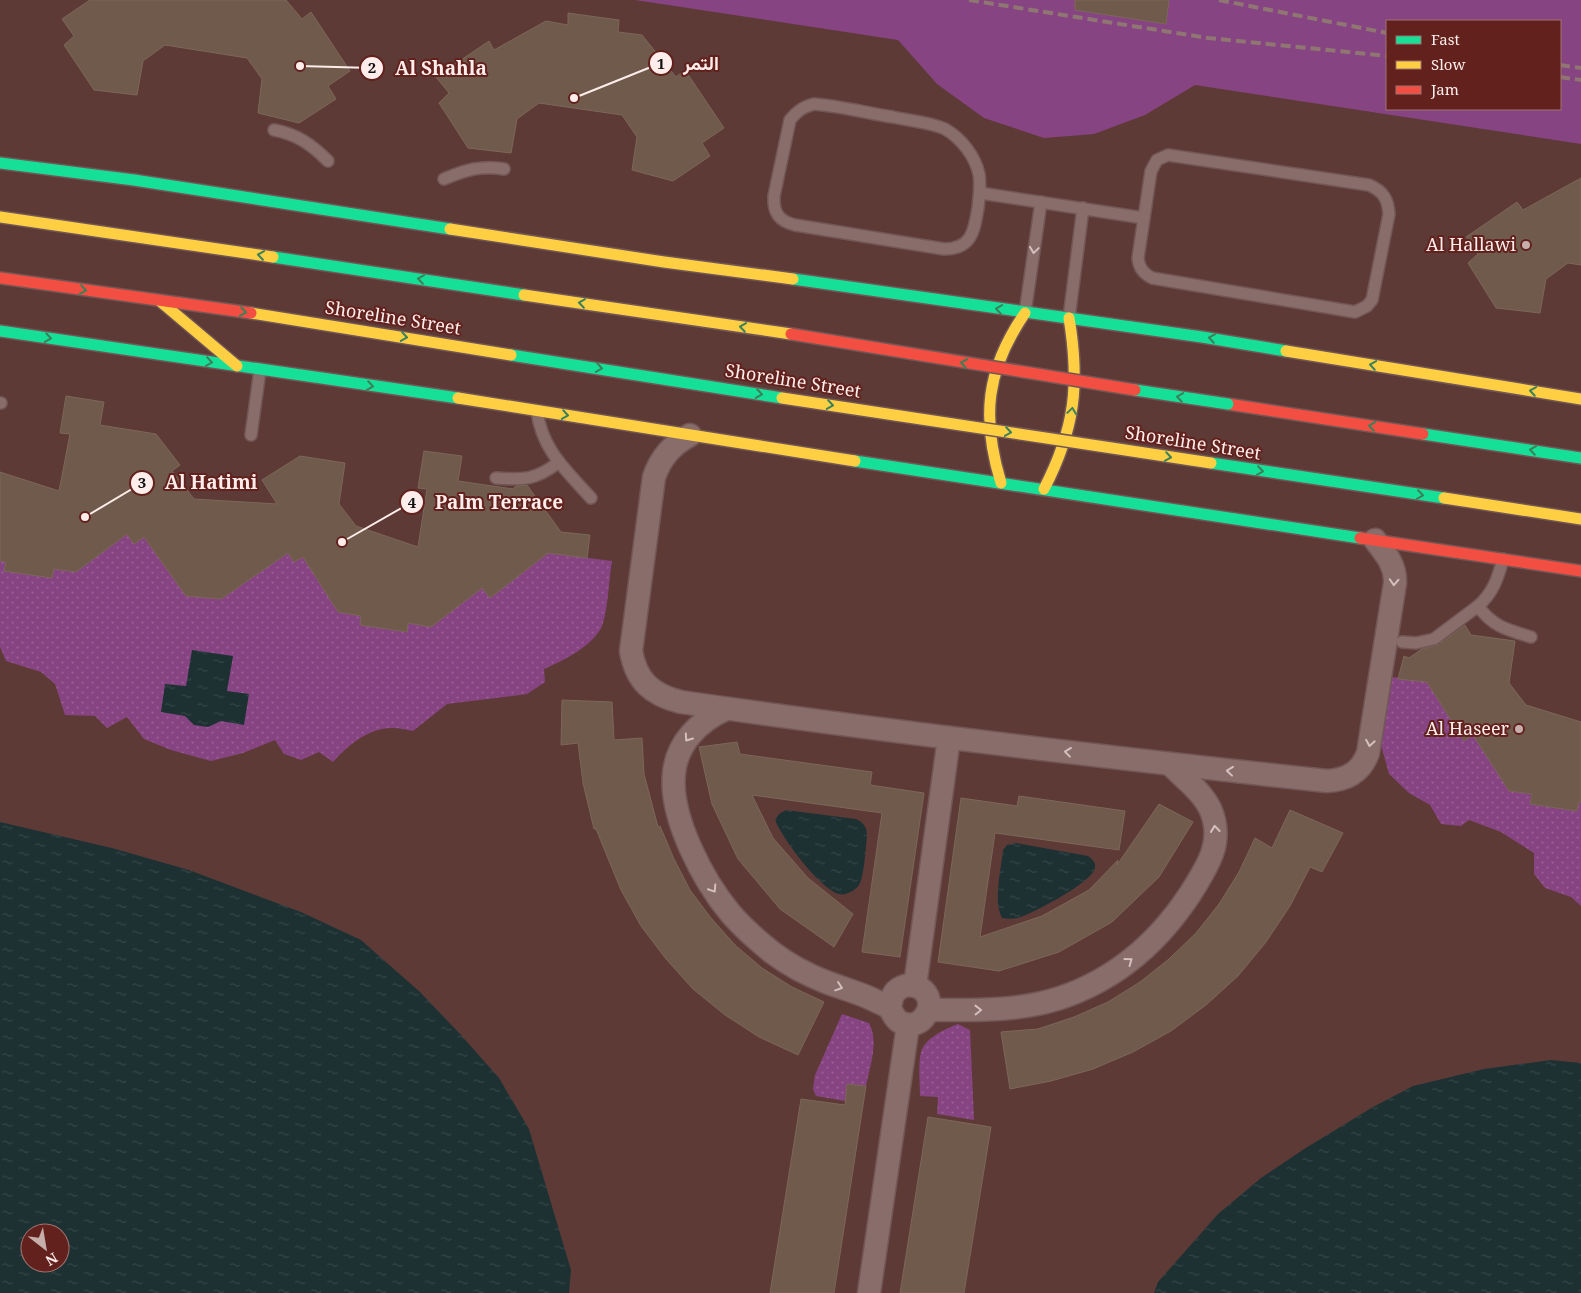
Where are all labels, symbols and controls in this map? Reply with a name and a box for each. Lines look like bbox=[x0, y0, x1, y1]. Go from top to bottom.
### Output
legend bbox=[1386, 20, 1561, 110]
text: Fast bbox=[1431, 29, 1460, 49]
callout: التمر bbox=[648, 46, 729, 80]
text: التمر bbox=[682, 50, 719, 76]
callout: Al Shahla bbox=[360, 51, 497, 85]
text: 1 bbox=[657, 53, 665, 73]
text: Slow bbox=[1431, 54, 1465, 74]
text: Al Shahla bbox=[395, 55, 487, 81]
text: 2 bbox=[368, 57, 376, 77]
text: Jam bbox=[1430, 79, 1459, 99]
place label: Al Hallawi bbox=[1426, 232, 1516, 256]
marker: Al Hallawi bbox=[1520, 239, 1532, 251]
one-way arrow bbox=[1029, 247, 1040, 255]
one-way arrow bbox=[256, 250, 264, 261]
one-way arrow bbox=[417, 274, 425, 285]
one-way arrow bbox=[79, 284, 87, 295]
street label: Shoreline Street bbox=[324, 294, 463, 340]
one-way arrow bbox=[578, 298, 586, 309]
one-way arrow bbox=[995, 305, 1003, 315]
one-way arrow bbox=[240, 306, 248, 317]
one-way arrow bbox=[738, 322, 746, 333]
one-way arrow bbox=[399, 332, 408, 342]
one-way arrow bbox=[44, 333, 53, 343]
one-way arrow bbox=[1208, 334, 1217, 344]
one-way arrow bbox=[205, 356, 213, 367]
street label: Shoreline Street bbox=[724, 357, 863, 403]
one-way arrow bbox=[960, 359, 969, 369]
one-way arrow bbox=[1368, 360, 1377, 370]
one-way arrow bbox=[594, 363, 603, 373]
one-way arrow bbox=[366, 380, 374, 391]
one-way arrow bbox=[1529, 386, 1537, 396]
one-way arrow bbox=[756, 388, 764, 399]
one-way arrow bbox=[1176, 392, 1184, 402]
one-way arrow bbox=[826, 399, 834, 410]
one-way arrow bbox=[1067, 407, 1077, 416]
one-way arrow bbox=[561, 410, 569, 420]
street label: Shoreline Street bbox=[1124, 419, 1263, 465]
one-way arrow bbox=[1368, 421, 1377, 431]
one-way arrow bbox=[1004, 427, 1012, 437]
one-way arrow bbox=[1528, 446, 1537, 456]
one-way arrow bbox=[1165, 451, 1173, 462]
one-way arrow bbox=[1255, 465, 1264, 475]
callout: Al Hatimi bbox=[130, 466, 267, 500]
text: Al Hatimi bbox=[165, 469, 258, 495]
text: 3 bbox=[138, 472, 146, 492]
callout: Palm Terrace bbox=[400, 485, 573, 519]
text: Palm Terrace bbox=[435, 489, 563, 515]
one-way arrow bbox=[1416, 489, 1425, 499]
text: 4 bbox=[408, 492, 417, 512]
one-way arrow bbox=[1389, 578, 1400, 586]
place label: Al Haseer bbox=[1426, 716, 1510, 740]
marker: Al Haseer bbox=[1513, 723, 1525, 735]
one-way arrow bbox=[685, 732, 694, 742]
one-way arrow bbox=[1366, 738, 1376, 747]
one-way arrow bbox=[1064, 747, 1072, 758]
one-way arrow bbox=[1225, 766, 1233, 777]
one-way arrow bbox=[1210, 825, 1221, 833]
one-way arrow bbox=[706, 884, 716, 893]
one-way arrow bbox=[1123, 958, 1133, 967]
one-way arrow bbox=[834, 981, 842, 991]
one-way arrow bbox=[974, 1005, 982, 1015]
north arrow bbox=[20, 1223, 70, 1273]
text: N bbox=[42, 1249, 62, 1271]

